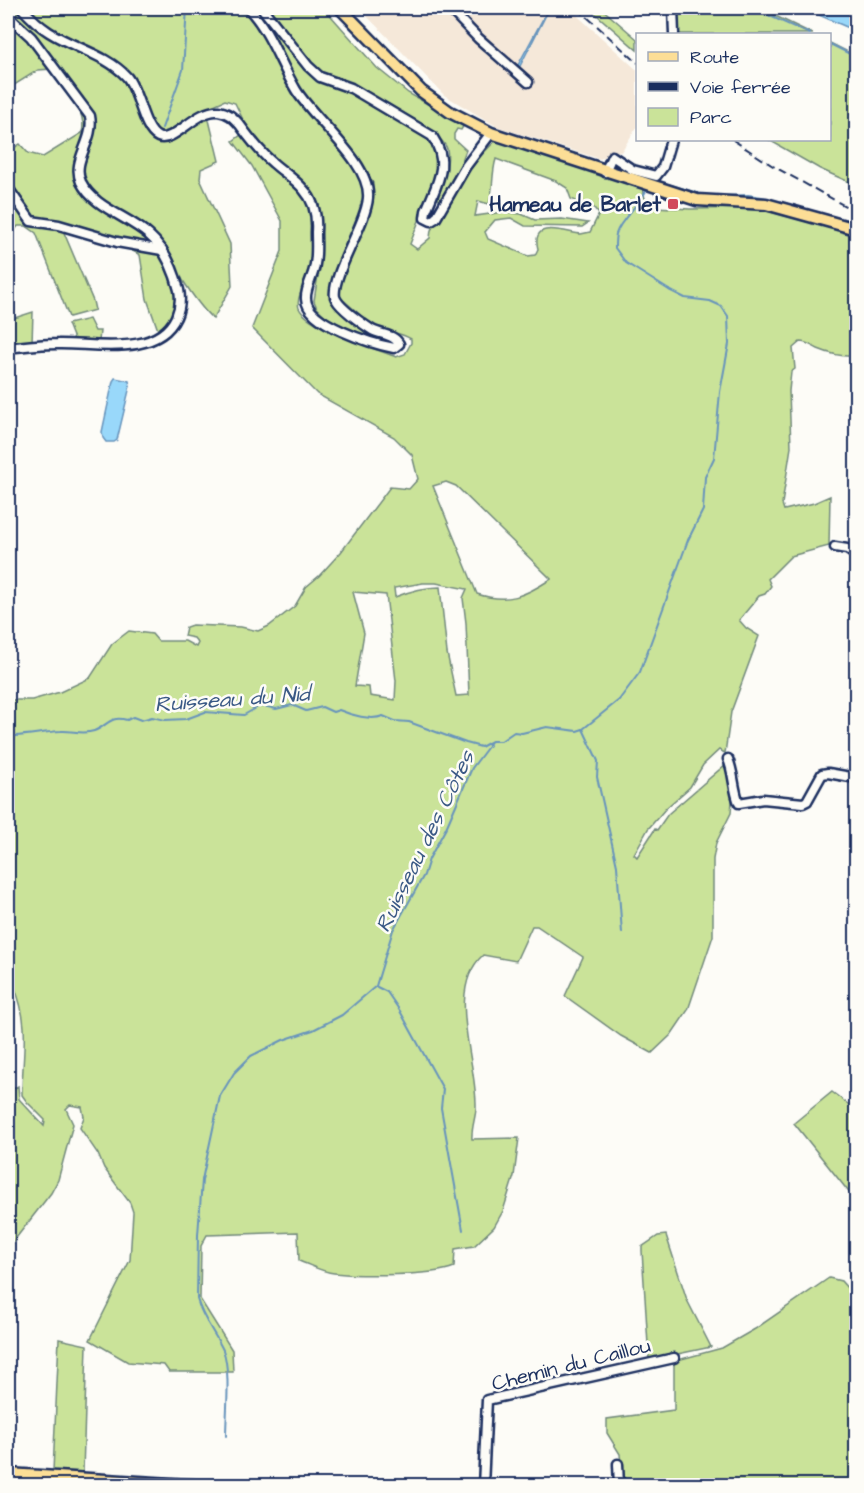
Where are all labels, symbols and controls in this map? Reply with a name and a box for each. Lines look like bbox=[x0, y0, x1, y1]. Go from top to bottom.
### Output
legend bbox=[636, 33, 831, 141]
text: Route bbox=[690, 45, 739, 70]
text: Voie ferrée bbox=[690, 75, 791, 100]
text: Parc bbox=[690, 105, 732, 130]
place label: Hameau de Barlet bbox=[489, 190, 661, 219]
marker: Hameau de Barlet bbox=[666, 197, 680, 211]
water label: Ruisseau du Nid bbox=[154, 678, 315, 720]
water label: Ruisseau des Côtes bbox=[368, 745, 483, 938]
street label: Chemin du Caillou bbox=[489, 1331, 654, 1398]

